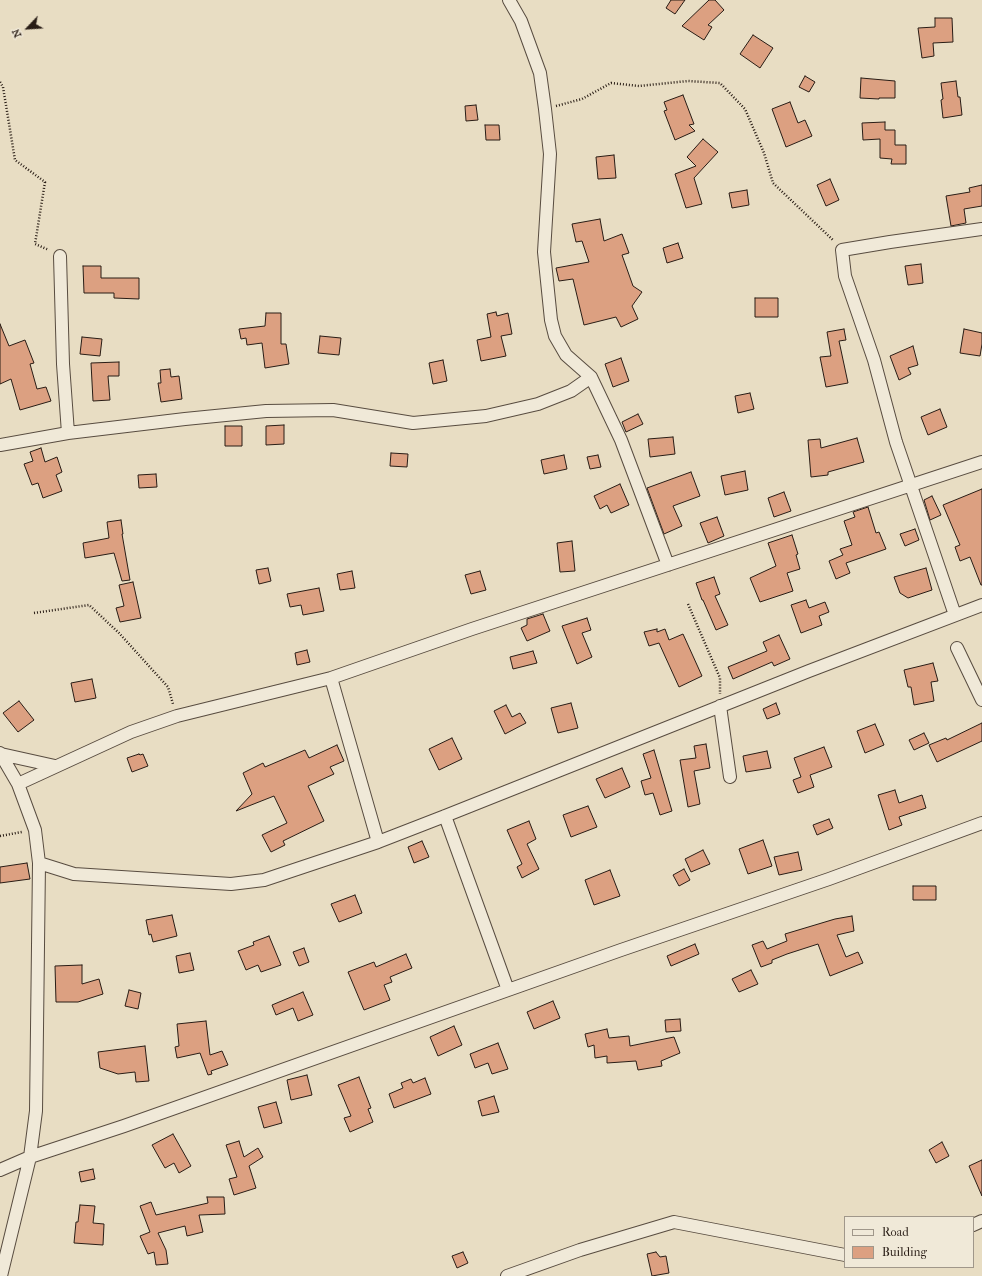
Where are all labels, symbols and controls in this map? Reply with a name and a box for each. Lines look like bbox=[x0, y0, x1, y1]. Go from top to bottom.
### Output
north arrow bbox=[8, 8, 48, 48]
text: N bbox=[9, 27, 24, 40]
legend bbox=[844, 1216, 974, 1268]
text: Road bbox=[882, 1225, 909, 1239]
text: Building bbox=[882, 1245, 927, 1259]

